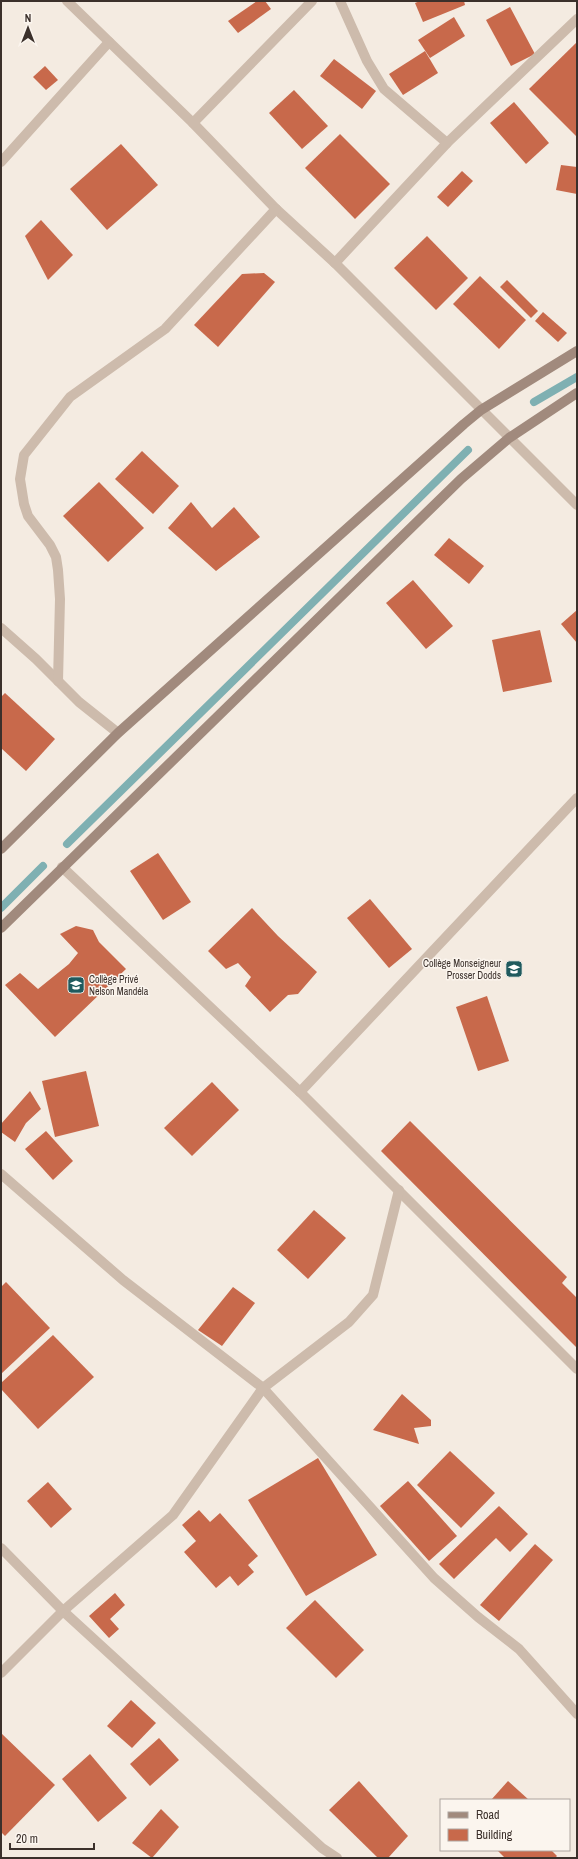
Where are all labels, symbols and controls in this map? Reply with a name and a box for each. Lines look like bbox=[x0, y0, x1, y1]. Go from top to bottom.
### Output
north arrow bbox=[8, 8, 48, 48]
text: N bbox=[25, 11, 31, 25]
place label: Collège Monseigneur Prosser Dodds bbox=[423, 957, 501, 982]
school or university icon: Collège Monseigneur Prosser Dodds bbox=[504, 959, 524, 979]
place label: Collège Privé Nelson Mandéla bbox=[89, 973, 149, 998]
school or university icon: Collège Privé Nelson Mandéla bbox=[66, 975, 86, 995]
legend bbox=[440, 1799, 570, 1851]
text: Road bbox=[476, 1807, 500, 1823]
scale bar bbox=[10, 1825, 94, 1851]
text: Building bbox=[476, 1827, 513, 1843]
text: 20 m bbox=[16, 1831, 38, 1847]

